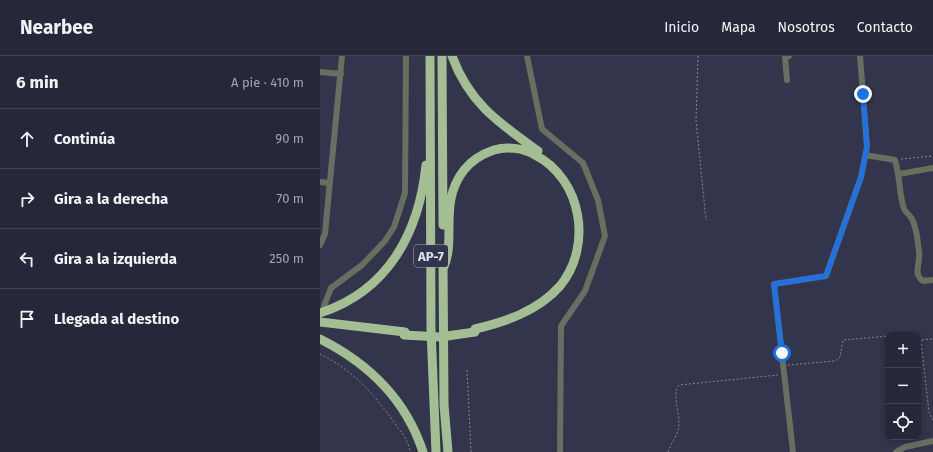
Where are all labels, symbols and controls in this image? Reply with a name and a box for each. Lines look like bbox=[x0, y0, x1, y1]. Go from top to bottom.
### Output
text: Nearbee bbox=[20, 16, 93, 39]
text: Inicio bbox=[664, 19, 699, 36]
text: Mapa bbox=[721, 19, 756, 36]
text: Nosotros bbox=[778, 19, 835, 36]
text: Contacto bbox=[857, 19, 913, 36]
text: 6 min bbox=[16, 72, 59, 93]
text: A pie · 410 m bbox=[231, 75, 304, 90]
route end bbox=[854, 85, 872, 103]
icon: ahead bbox=[16, 128, 38, 150]
text: Continúa bbox=[54, 130, 115, 148]
text: 90 m bbox=[275, 131, 304, 146]
icon: right bbox=[16, 188, 38, 210]
text: Gira a la derecha bbox=[54, 190, 168, 208]
text: 70 m bbox=[277, 191, 304, 206]
road number: AP-7 bbox=[414, 245, 448, 267]
icon: left bbox=[16, 248, 38, 270]
text: Gira a la izquierda bbox=[54, 250, 177, 268]
text: 250 m bbox=[269, 251, 304, 266]
icon: arrive bbox=[16, 308, 38, 330]
text: Llegada al destino bbox=[54, 310, 179, 328]
map controls bbox=[885, 332, 921, 440]
button: + bbox=[885, 332, 921, 368]
route start bbox=[773, 344, 791, 362]
button: − bbox=[885, 368, 921, 404]
button: locate bbox=[885, 404, 921, 440]

